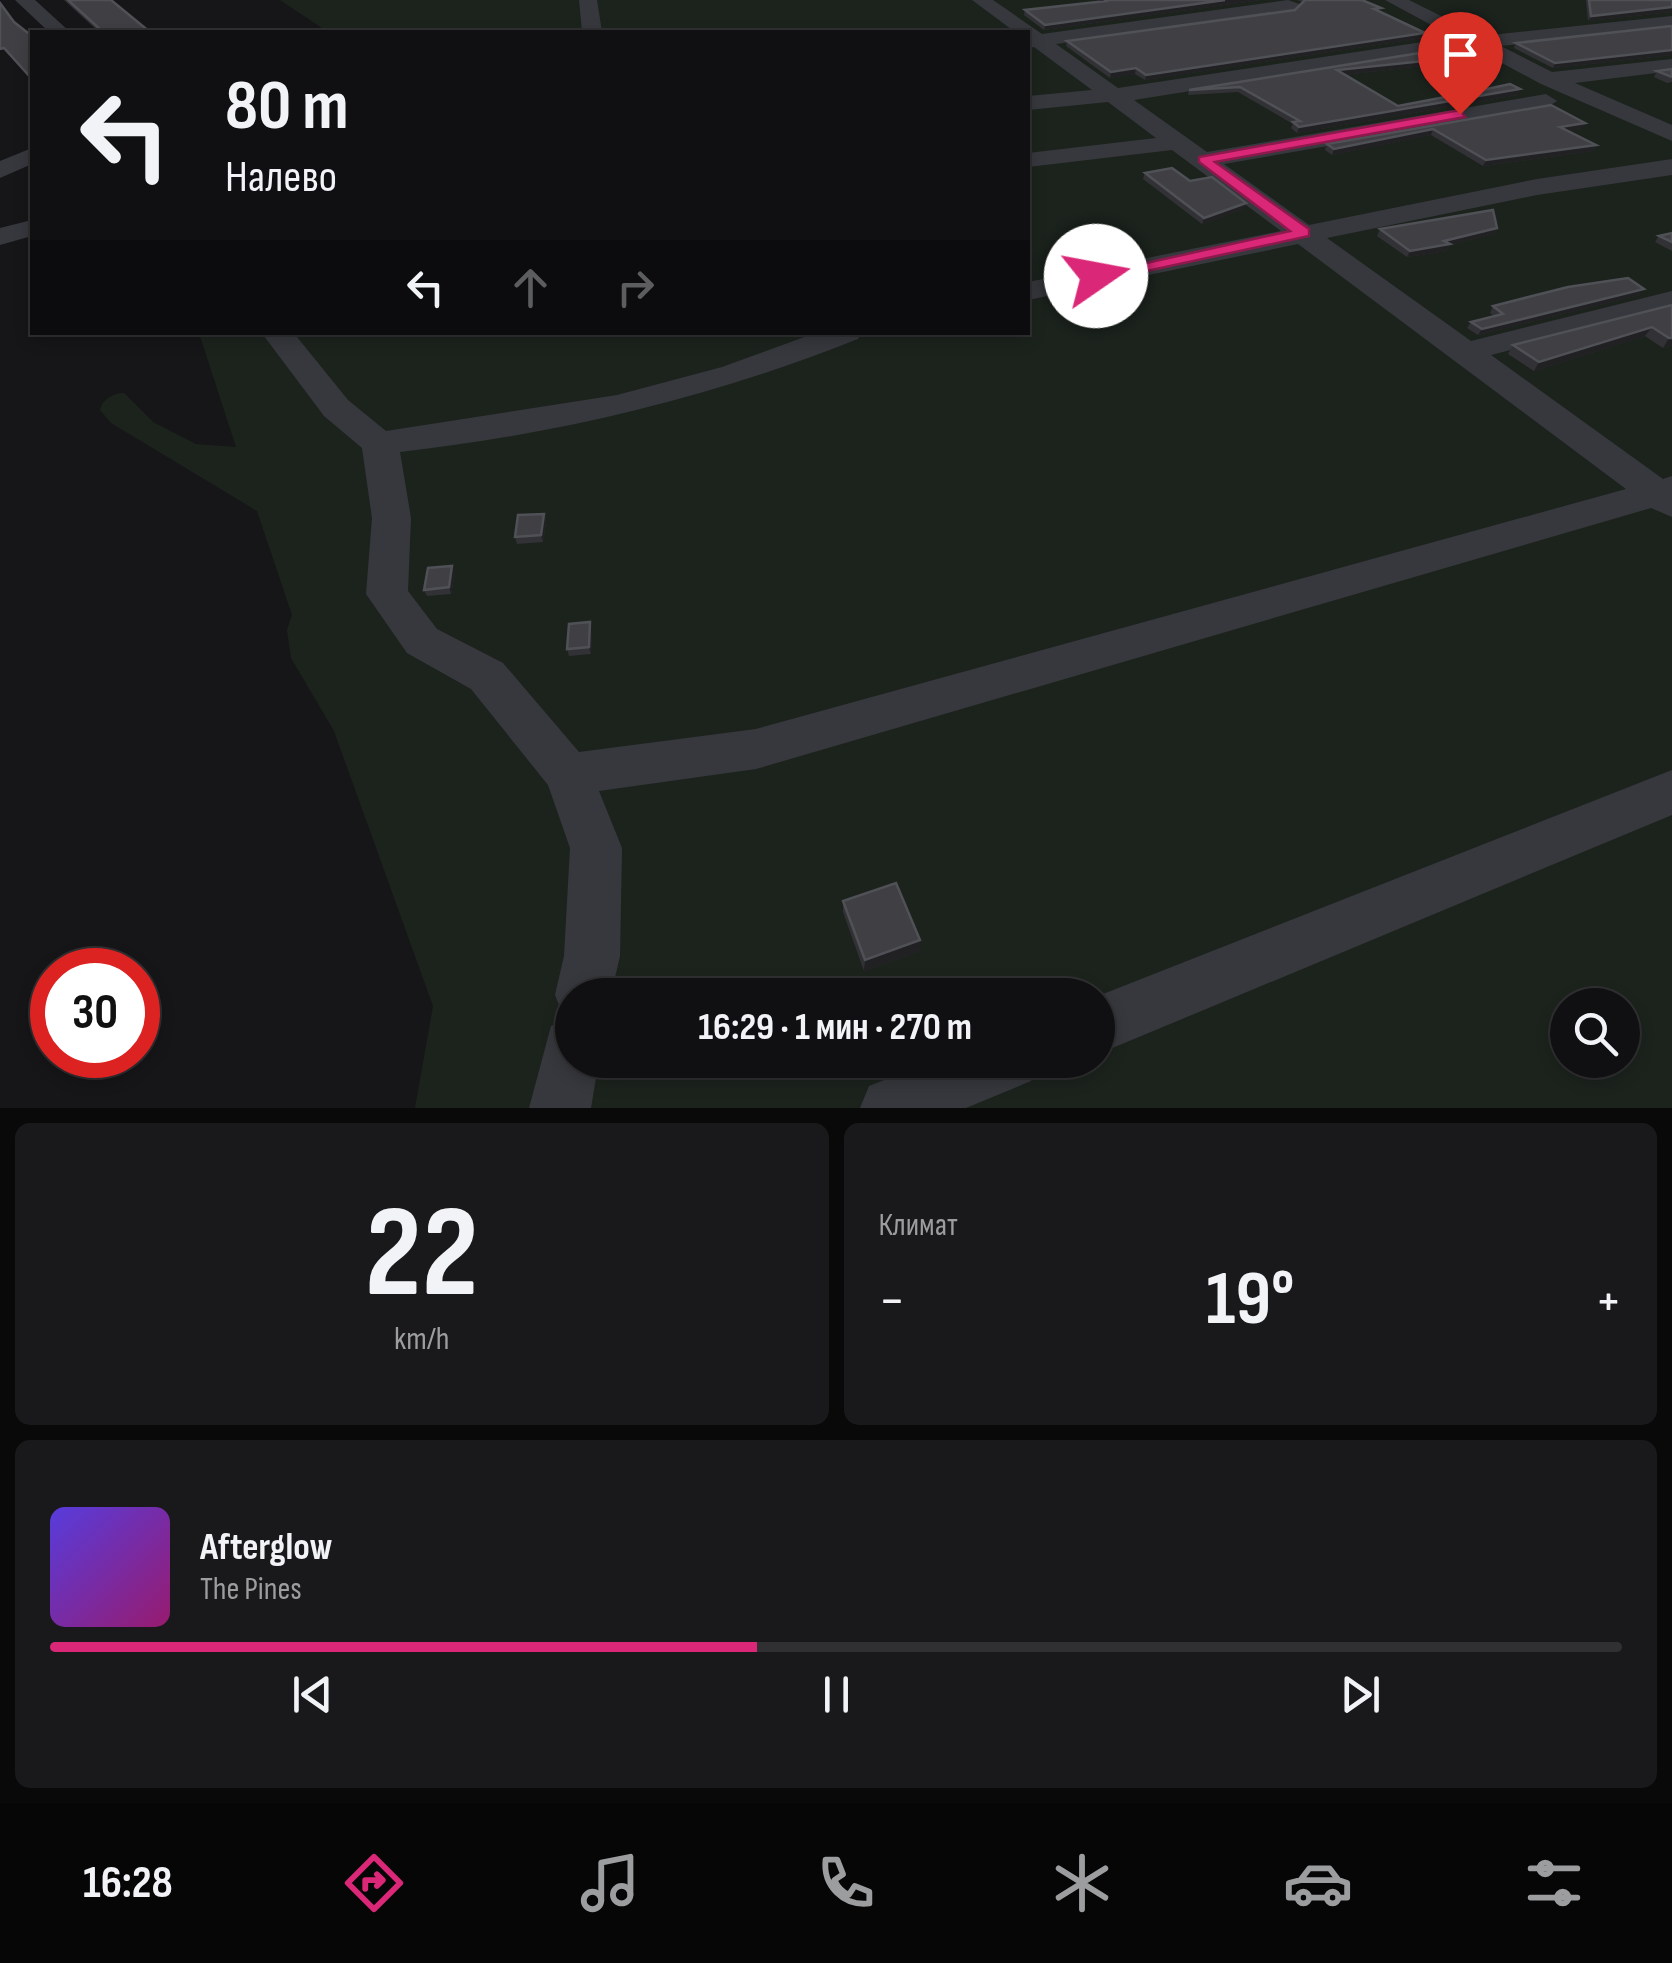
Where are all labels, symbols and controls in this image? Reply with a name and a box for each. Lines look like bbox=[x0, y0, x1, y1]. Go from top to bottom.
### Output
pin bbox=[1418, 12, 1503, 115]
icon: arrive bbox=[1433, 27, 1488, 82]
text: 80 m bbox=[225, 65, 349, 149]
icon: left bbox=[60, 70, 190, 200]
text: Налево bbox=[225, 150, 337, 205]
position arrow bbox=[1044, 224, 1148, 328]
icon: left bbox=[398, 260, 453, 315]
icon: ahead bbox=[503, 260, 558, 315]
icon: right bbox=[608, 260, 663, 315]
speed limit sign: 30 bbox=[30, 948, 160, 1078]
map controls bbox=[1550, 988, 1640, 1078]
button: search bbox=[1550, 988, 1640, 1078]
text: 16:29 · 1 мин · 270 m bbox=[698, 1005, 972, 1050]
text: 22 bbox=[365, 1177, 479, 1333]
text: Климат bbox=[879, 1206, 958, 1245]
text: 19° bbox=[1206, 1255, 1294, 1346]
text: − bbox=[879, 1268, 905, 1335]
text: + bbox=[1595, 1268, 1622, 1335]
text: km/h bbox=[394, 1320, 449, 1359]
text: Afterglow bbox=[200, 1525, 333, 1570]
text: The Pines bbox=[200, 1570, 302, 1609]
icon: previous bbox=[285, 1667, 340, 1722]
icon: pause bbox=[809, 1667, 864, 1722]
icon: next bbox=[1333, 1667, 1388, 1722]
icon: directions bbox=[339, 1848, 409, 1918]
icon: music bbox=[575, 1848, 645, 1918]
icon: phone bbox=[811, 1848, 881, 1918]
icon: climate bbox=[1047, 1848, 1117, 1918]
icon: car bbox=[1283, 1848, 1353, 1918]
icon: filters bbox=[1519, 1848, 1589, 1918]
text: 16:28 bbox=[83, 1856, 173, 1911]

